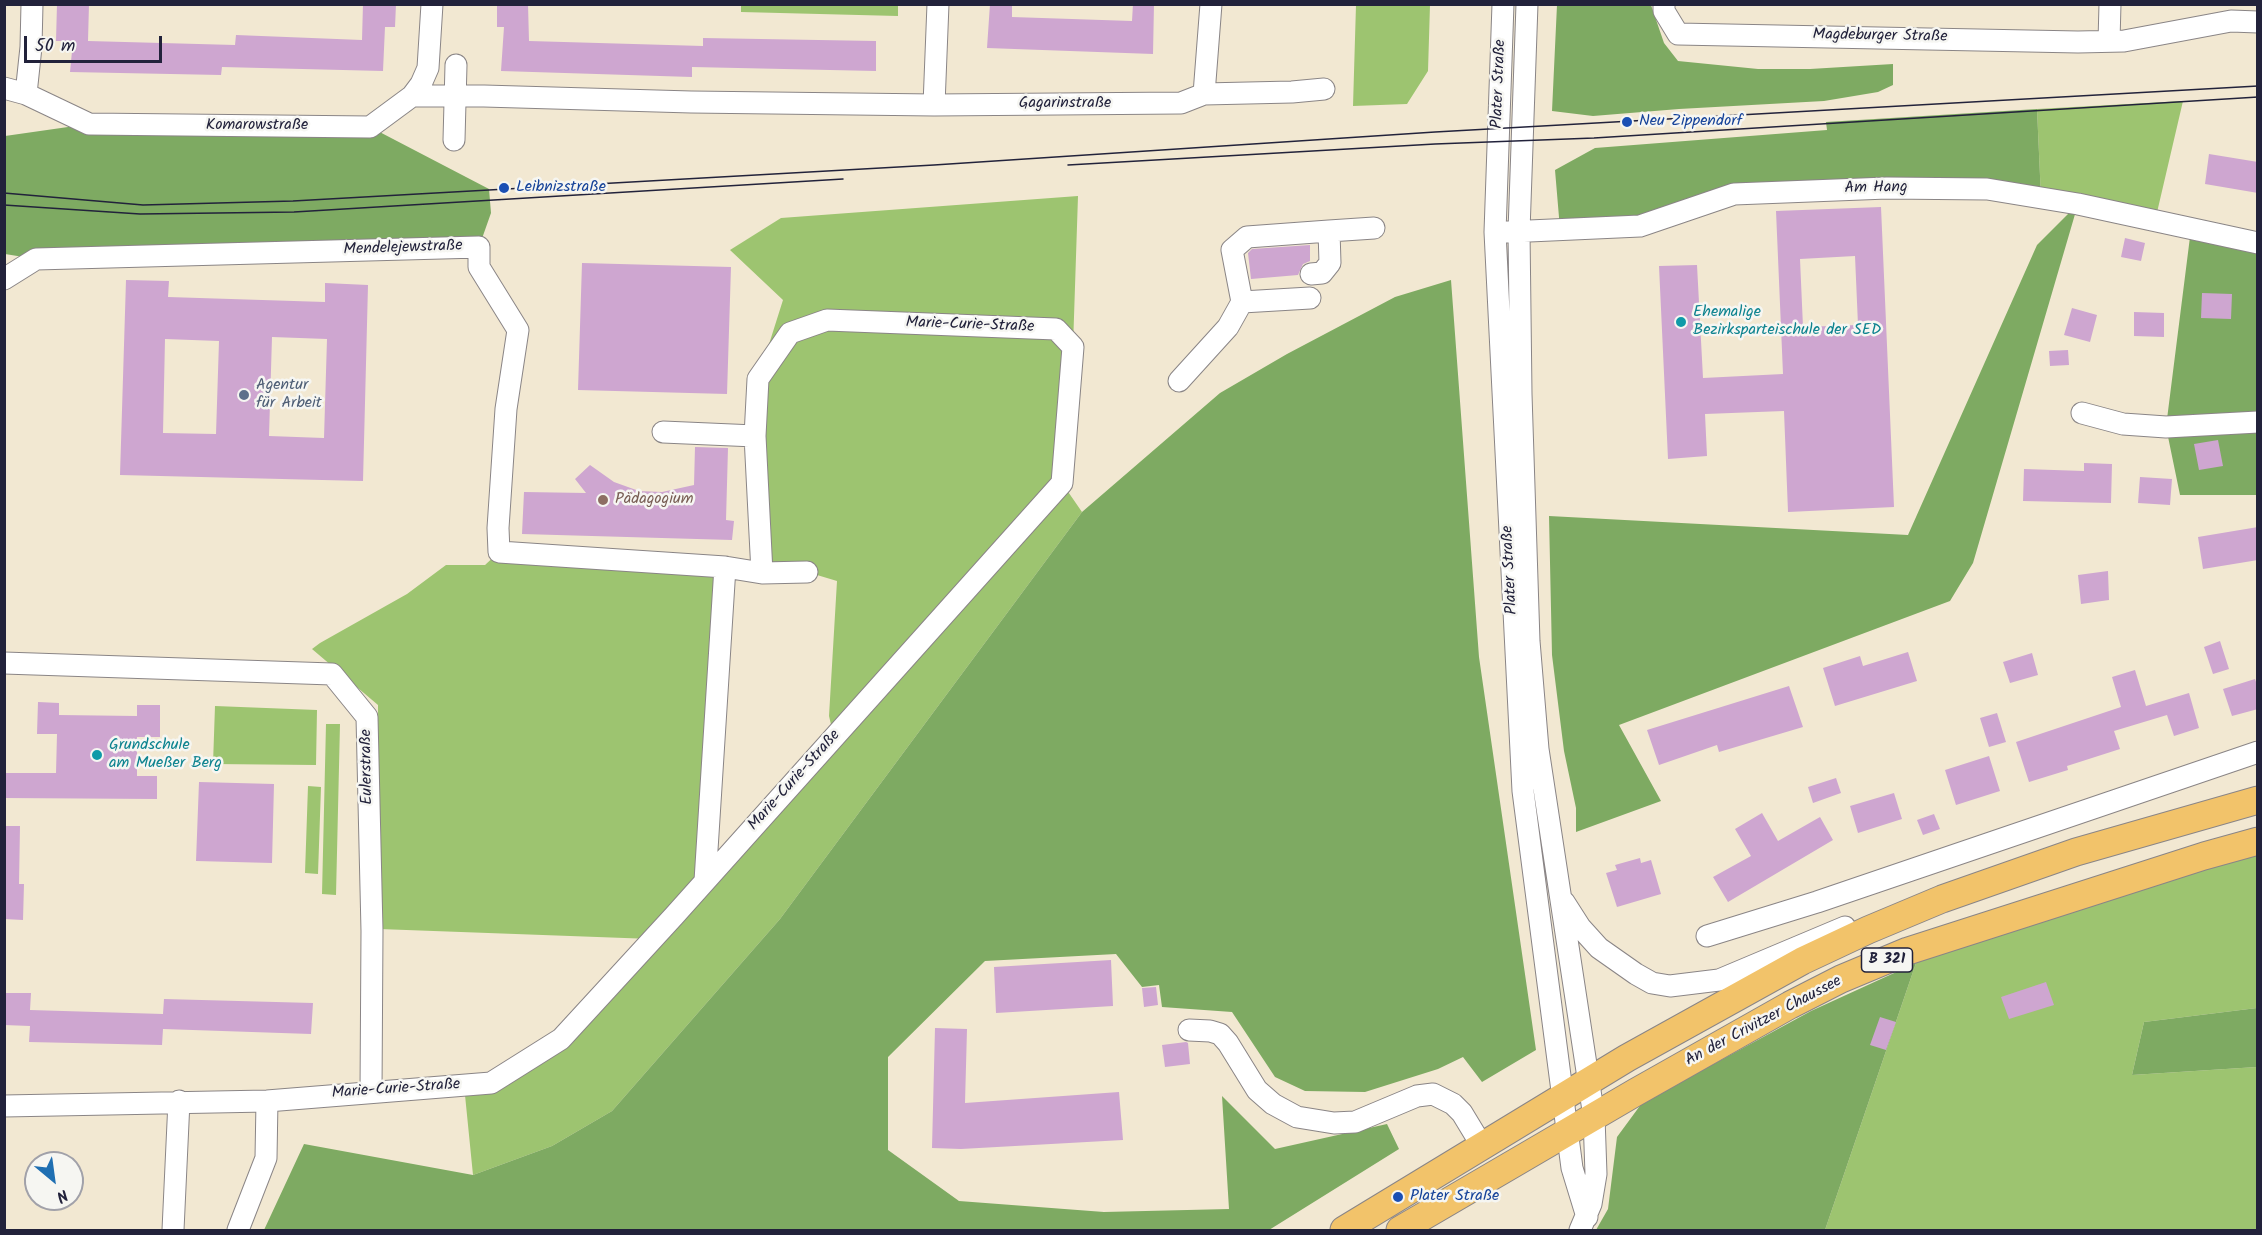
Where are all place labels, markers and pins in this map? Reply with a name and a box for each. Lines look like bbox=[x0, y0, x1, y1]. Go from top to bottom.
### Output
place label: Neu Zippendorf bbox=[1639, 112, 1742, 132]
marker: Neu Zippendorf bbox=[1620, 115, 1634, 129]
place label: Leibnizstraße bbox=[516, 178, 606, 198]
marker: Leibnizstraße bbox=[497, 181, 511, 195]
place label: Ehemalige Bezirksparteischule der SED bbox=[1693, 303, 1881, 341]
marker: Ehemalige Bezirksparteischule der SED bbox=[1674, 315, 1688, 329]
place label: Agentur für Arbeit bbox=[256, 376, 322, 414]
marker: Agentur für Arbeit bbox=[237, 388, 251, 402]
place label: Pädagogium bbox=[615, 490, 693, 510]
marker: Pädagogium bbox=[596, 493, 610, 507]
place label: Grundschule am Mueßer Berg bbox=[109, 736, 222, 774]
marker: Grundschule am Mueßer Berg bbox=[90, 748, 104, 762]
place label: Plater Straße bbox=[1410, 1187, 1499, 1207]
marker: Plater Straße bbox=[1391, 1190, 1405, 1204]

